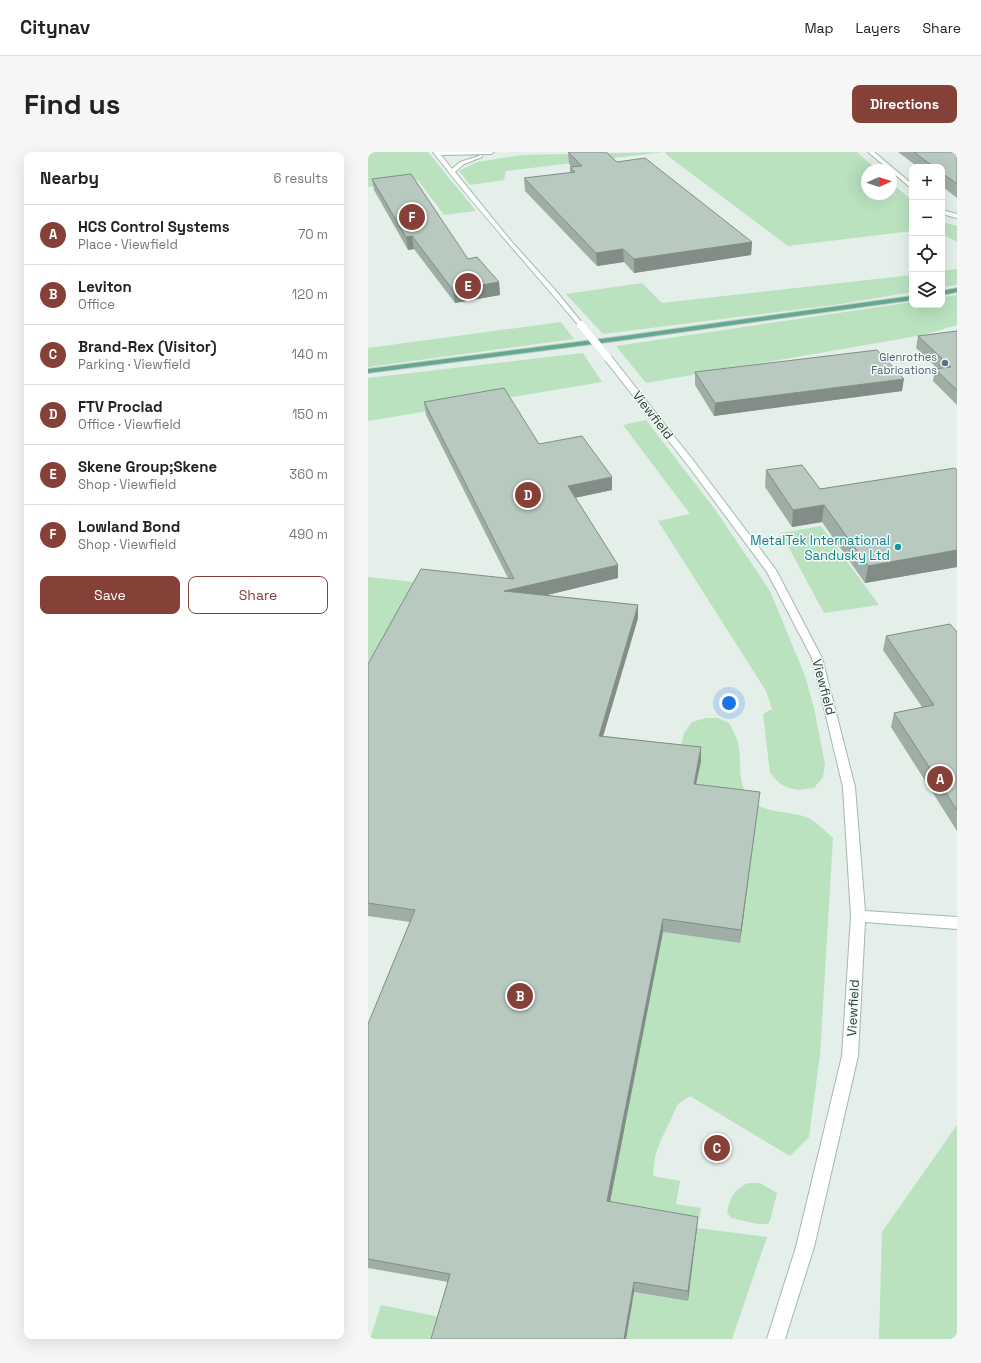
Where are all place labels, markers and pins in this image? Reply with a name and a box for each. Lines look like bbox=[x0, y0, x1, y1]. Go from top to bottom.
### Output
pin: F bbox=[399, 202, 425, 232]
pin: E bbox=[455, 271, 481, 301]
place label: Glenrothes Fabrications bbox=[871, 350, 937, 377]
marker: Glenrothes Fabrications bbox=[940, 358, 950, 368]
pin: D bbox=[515, 480, 541, 510]
place label: MetalTek International Sandusky Ltd bbox=[750, 532, 890, 564]
marker: MetalTek International Sandusky Ltd bbox=[893, 542, 903, 552]
pin: A bbox=[927, 764, 953, 794]
pin: B bbox=[507, 981, 533, 1011]
pin: C bbox=[704, 1133, 730, 1163]

